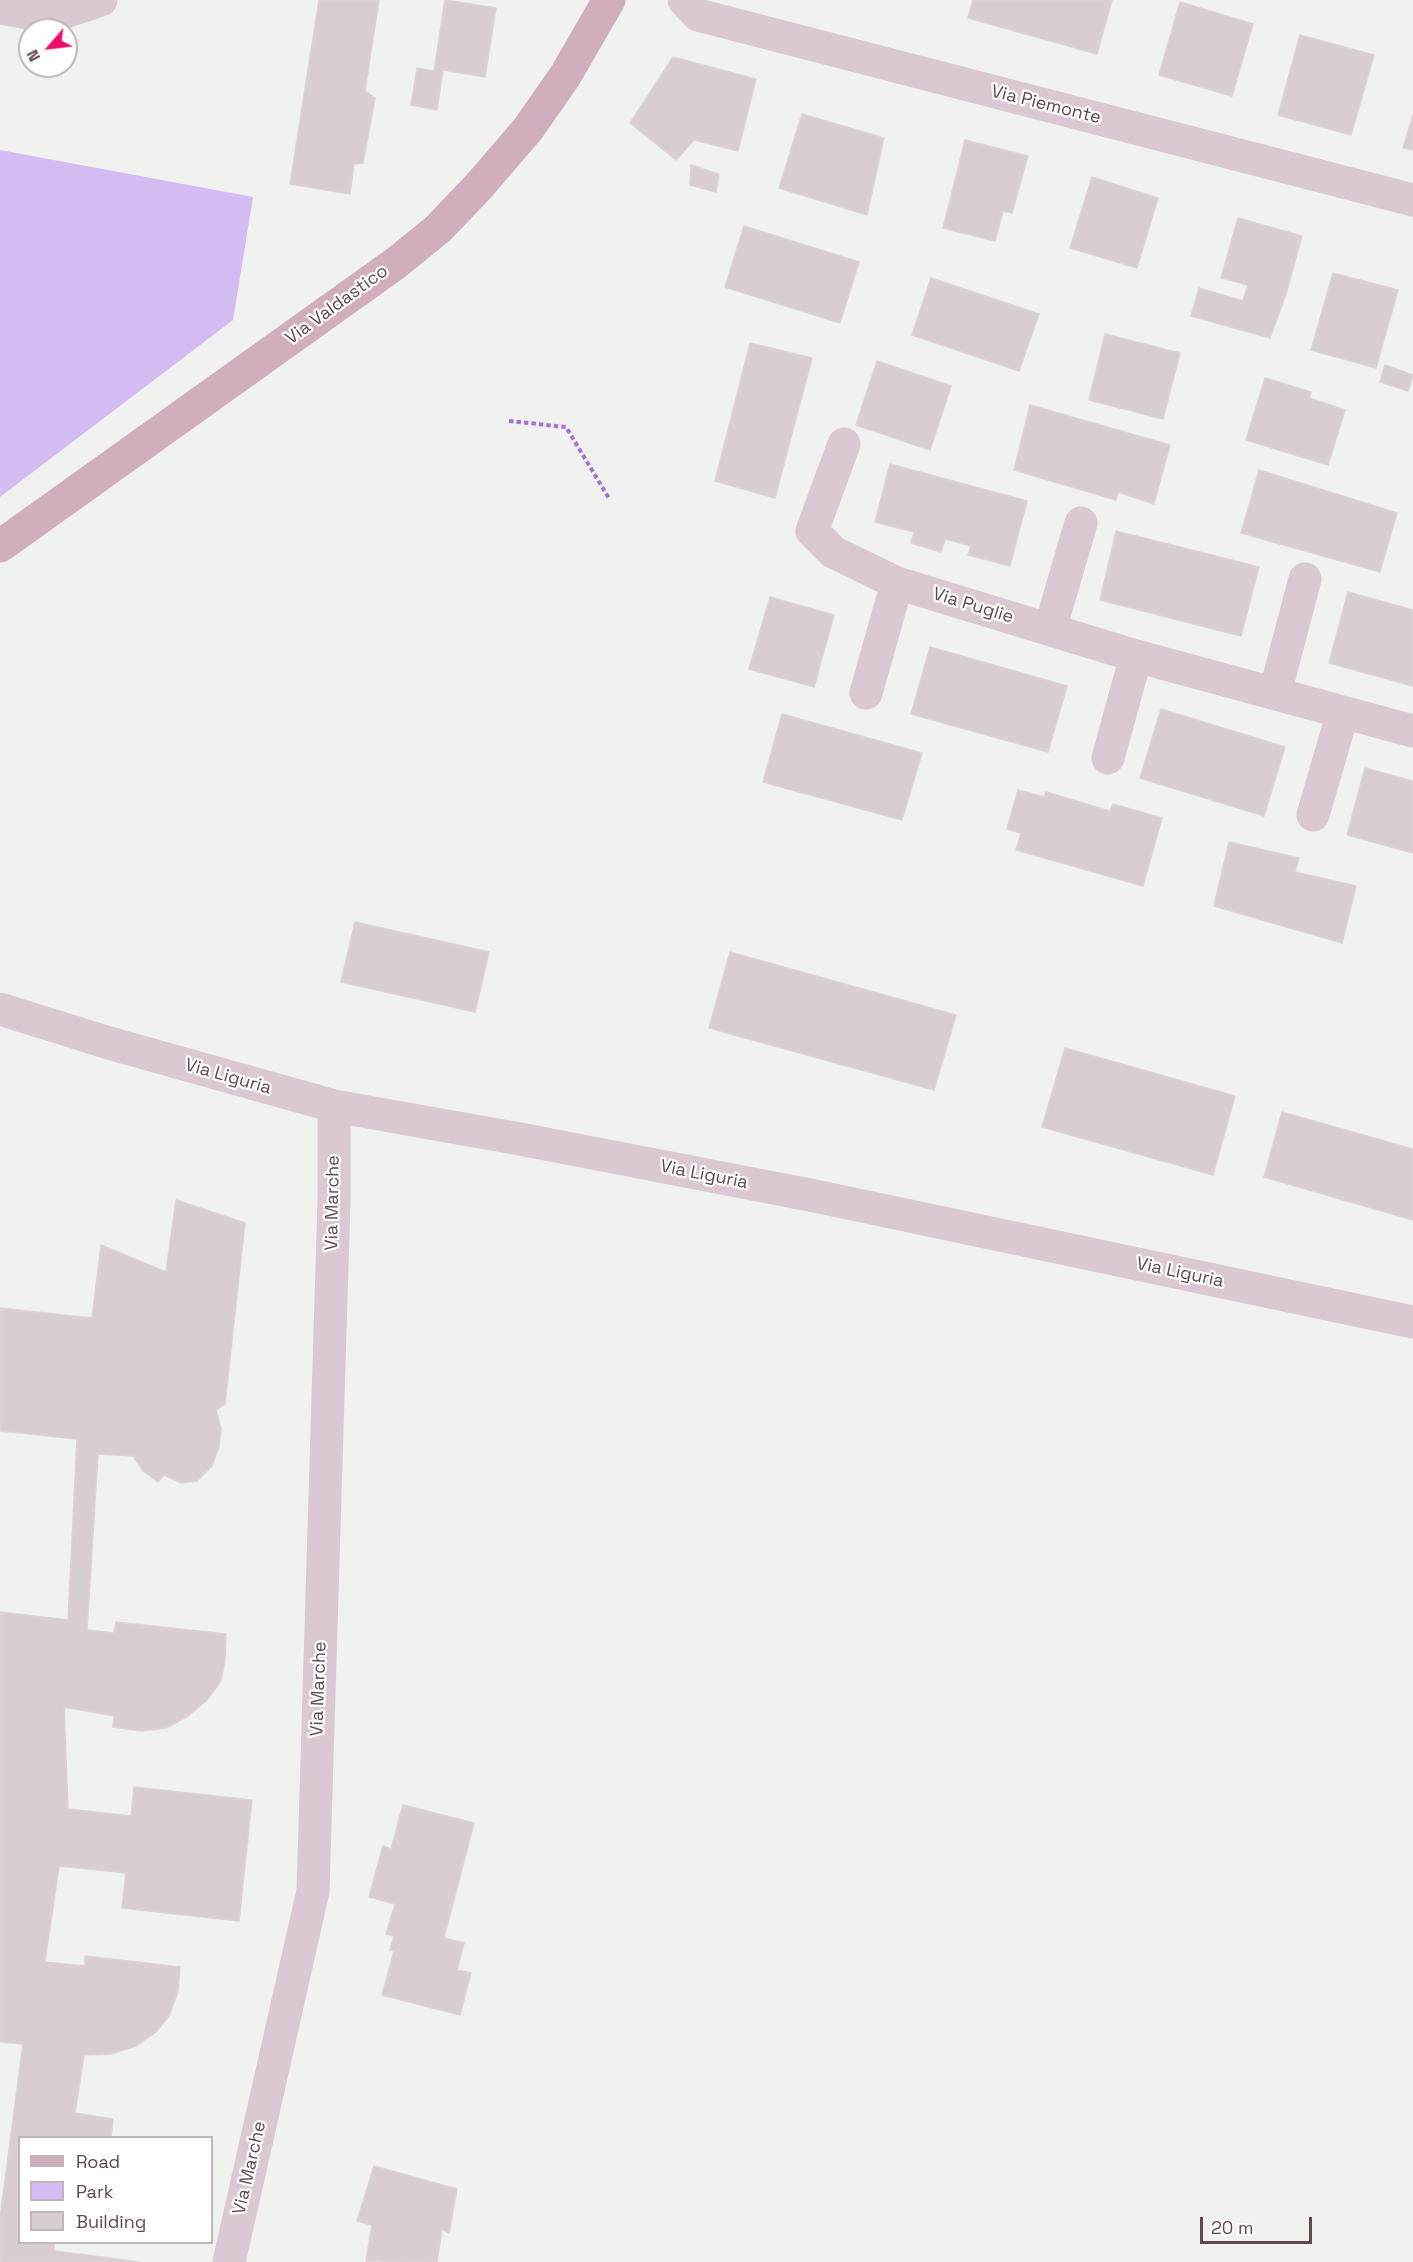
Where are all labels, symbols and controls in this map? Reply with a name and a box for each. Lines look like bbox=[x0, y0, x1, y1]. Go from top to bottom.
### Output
north arrow bbox=[18, 18, 78, 78]
text: N bbox=[22, 46, 45, 65]
street label: Via Piemonte bbox=[989, 81, 1103, 129]
street label: Via Valdastico bbox=[281, 261, 393, 349]
street label: Via Puglie bbox=[930, 583, 1016, 629]
street label: Via Liguria bbox=[182, 1054, 274, 1100]
street label: Via Marche bbox=[321, 1155, 345, 1251]
street label: Via Liguria bbox=[658, 1156, 750, 1194]
street label: Via Liguria bbox=[1134, 1253, 1226, 1293]
street label: Via Marche bbox=[307, 1641, 331, 1737]
street label: Via Marche bbox=[229, 2119, 271, 2217]
legend bbox=[18, 2136, 213, 2244]
text: Road bbox=[76, 2150, 120, 2173]
text: Park bbox=[76, 2180, 113, 2203]
scale bar bbox=[1203, 2205, 1316, 2243]
text: Building bbox=[76, 2210, 146, 2233]
text: 20 m bbox=[1211, 2216, 1254, 2239]

